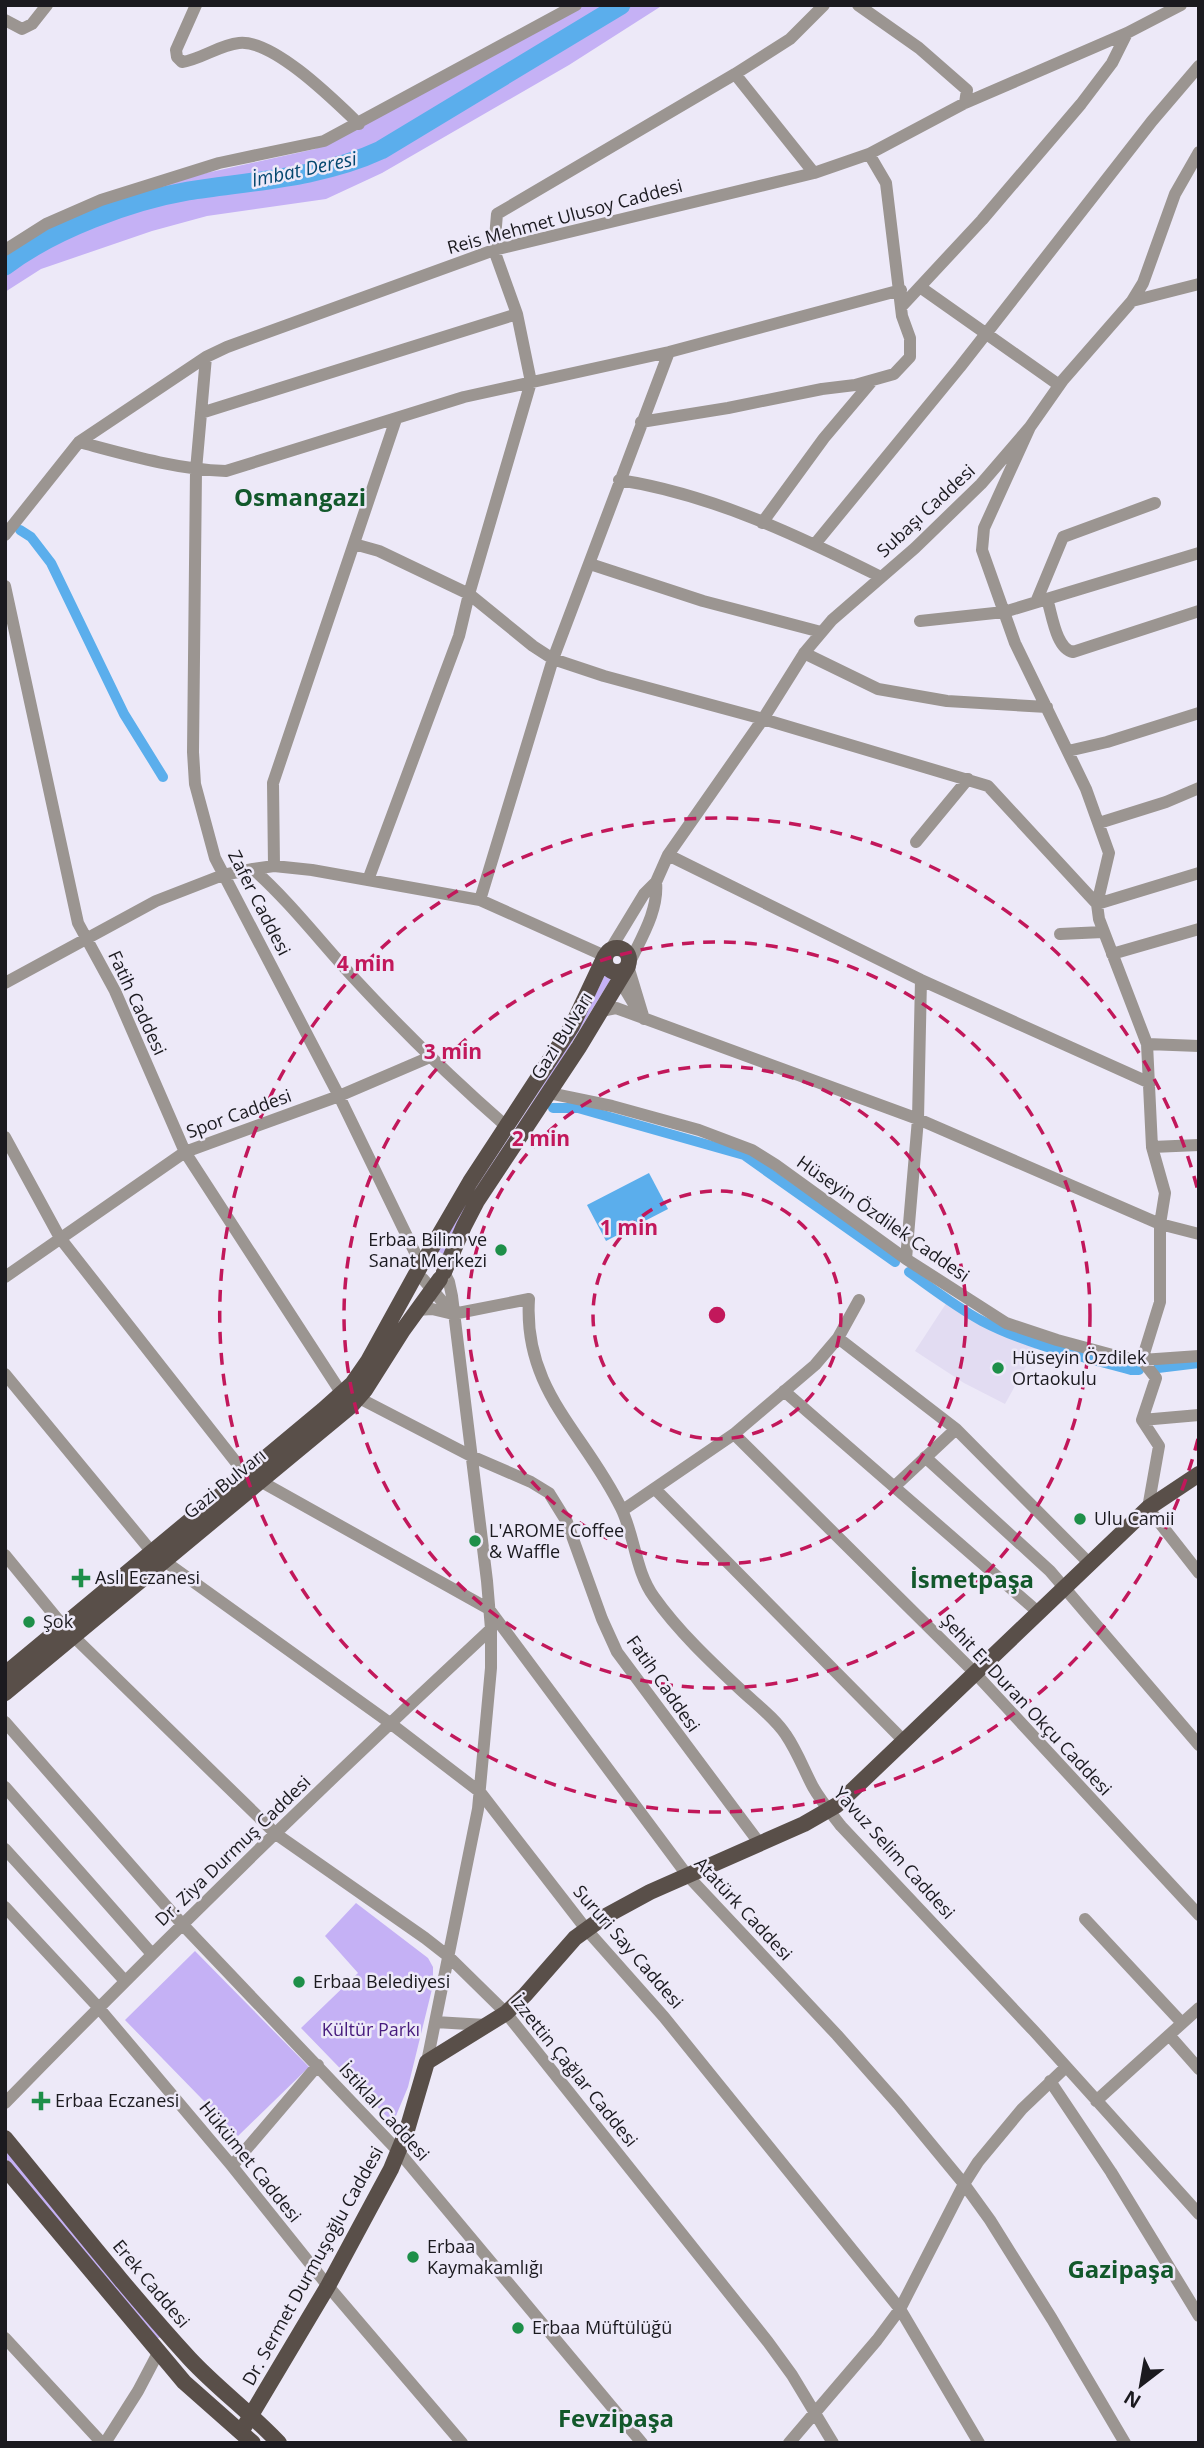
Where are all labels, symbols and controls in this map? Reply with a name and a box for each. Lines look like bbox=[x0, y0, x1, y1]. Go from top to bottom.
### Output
water label: İmbat Deresi bbox=[249, 145, 360, 193]
street label: Reis Mehmet Ulusoy Caddesi bbox=[444, 173, 685, 259]
street label: Subaşı Caddesi bbox=[871, 458, 980, 562]
district label: Osmangazi bbox=[234, 480, 366, 513]
street label: Zafer Caddesi bbox=[223, 846, 297, 959]
street label: Fatih Caddesi bbox=[103, 946, 173, 1059]
text: 4 min bbox=[337, 949, 395, 977]
street label: Gazi Bulvarı bbox=[525, 987, 598, 1084]
text: 3 min bbox=[424, 1037, 482, 1065]
street label: Spor Caddesi bbox=[183, 1083, 295, 1143]
text: 2 min bbox=[512, 1124, 570, 1152]
street label: Hüseyin Özdilek Caddesi bbox=[792, 1149, 975, 1287]
text: 1 min bbox=[600, 1213, 658, 1241]
place label: Erbaa Bilim ve Sanat Merkezi bbox=[368, 1227, 487, 1272]
marker: Erbaa Bilim ve Sanat Merkezi bbox=[493, 1242, 509, 1258]
centre of rings bbox=[705, 1303, 729, 1327]
place label: Hüseyin Özdilek Ortaokulu bbox=[1012, 1345, 1147, 1390]
marker: Hüseyin Özdilek Ortaokulu bbox=[990, 1360, 1006, 1376]
street label: Gazi Bulvarı bbox=[178, 1443, 270, 1524]
place label: Ulu Camii bbox=[1094, 1506, 1174, 1530]
marker: Ulu Camii bbox=[1072, 1511, 1088, 1527]
place label: L'AROME Coffee & Waffle bbox=[489, 1518, 624, 1563]
marker: L'AROME Coffee & Waffle bbox=[467, 1533, 483, 1549]
district label: İsmetpaşa bbox=[910, 1562, 1034, 1595]
place label: Aslı Eczanesi bbox=[95, 1565, 200, 1589]
marker: Aslı Eczanesi bbox=[73, 1570, 89, 1586]
street label: Şehit Er Duran Okçu Caddesi bbox=[936, 1608, 1117, 1800]
place label: Şok bbox=[43, 1609, 74, 1633]
marker: Şok bbox=[21, 1614, 37, 1630]
street label: Fatih Caddesi bbox=[622, 1630, 706, 1736]
street label: Dr. Ziya Durmuş Caddesi bbox=[149, 1770, 315, 1931]
street label: Yavuz Selim Caddesi bbox=[829, 1781, 961, 1924]
street label: Atatürk Caddesi bbox=[689, 1851, 798, 1965]
street label: Sururi Say Caddesi bbox=[569, 1880, 689, 2013]
place label: Erbaa Belediyesi bbox=[313, 1969, 450, 1993]
marker: Erbaa Belediyesi bbox=[291, 1974, 307, 1990]
street label: İzzettin Çağlar Caddesi bbox=[506, 1989, 644, 2152]
park label: Kültür Parkı bbox=[322, 2017, 420, 2041]
street label: İstiklal Caddesi bbox=[334, 2057, 435, 2166]
place label: Erbaa Eczanesi bbox=[55, 2088, 179, 2112]
marker: Erbaa Eczanesi bbox=[33, 2093, 49, 2109]
street label: Hükümet Caddesi bbox=[194, 2096, 307, 2227]
street label: Dr. Sermet Durmuşoğlu Caddesi bbox=[236, 2142, 388, 2390]
street label: Erek Caddesi bbox=[108, 2234, 196, 2333]
place label: Erbaa Kaymakamlığı bbox=[427, 2234, 543, 2279]
marker: Erbaa Kaymakamlığı bbox=[405, 2249, 421, 2265]
district label: Gazipaşa bbox=[1067, 2252, 1175, 2285]
place label: Erbaa Müftülüğü bbox=[532, 2315, 672, 2339]
marker: Erbaa Müftülüğü bbox=[510, 2320, 526, 2336]
north arrow bbox=[1106, 2350, 1176, 2420]
text: N bbox=[1119, 2384, 1146, 2415]
district label: Fevzipaşa bbox=[558, 2401, 674, 2434]

